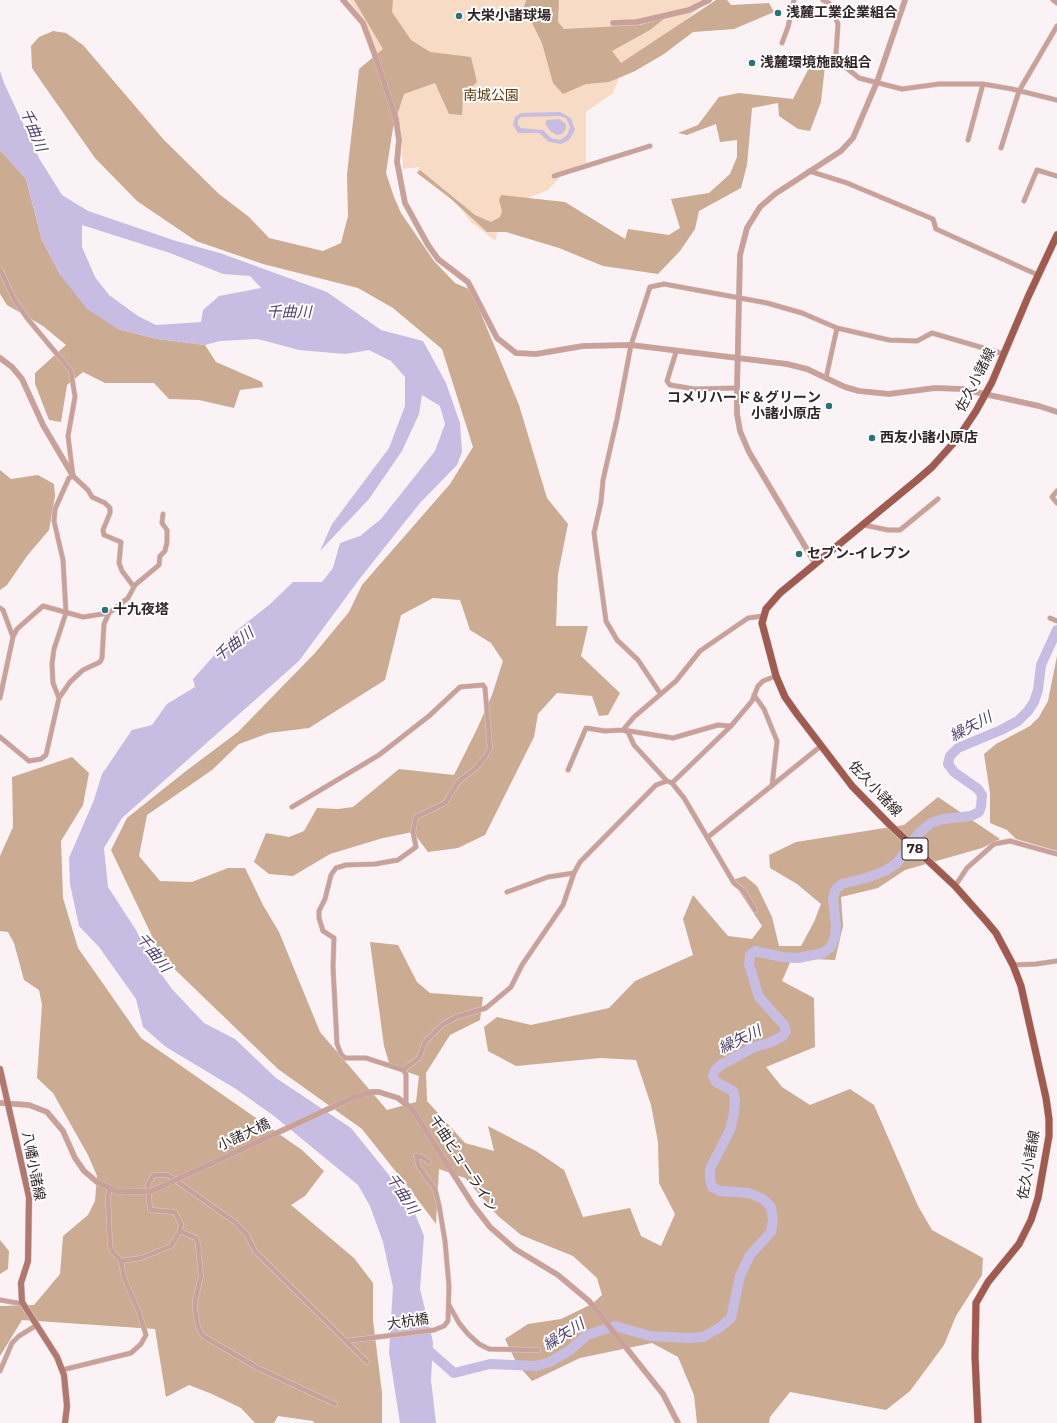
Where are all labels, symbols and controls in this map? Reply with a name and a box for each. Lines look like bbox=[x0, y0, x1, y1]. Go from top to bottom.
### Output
place label: 浅麓工業企業組合 bbox=[786, 5, 898, 21]
place label: 大栄小諸球場 bbox=[467, 8, 551, 24]
marker: 浅麓工業企業組合 bbox=[773, 8, 783, 18]
marker: 大栄小諸球場 bbox=[454, 11, 464, 21]
place label: 浅麓環境施設組合 bbox=[760, 55, 872, 71]
marker: 浅麓環境施設組合 bbox=[747, 58, 757, 68]
park label: 南城公園 bbox=[463, 88, 519, 104]
water label: 千曲川 bbox=[16, 106, 50, 154]
water label: 千曲川 bbox=[267, 304, 311, 322]
street label: 佐久小諸線 bbox=[953, 345, 999, 415]
place label: コメリハード＆グリーン 小諸小原店 bbox=[667, 390, 821, 422]
marker: コメリハード＆グリーン 小諸小原店 bbox=[824, 401, 834, 411]
place label: 西友小諸小原店 bbox=[880, 430, 978, 446]
marker: 西友小諸小原店 bbox=[867, 433, 877, 443]
place label: セブン-イレブン bbox=[807, 546, 910, 562]
marker: セブン-イレブン bbox=[794, 549, 804, 559]
place label: 十九夜塔 bbox=[113, 602, 169, 618]
marker: 十九夜塔 bbox=[100, 605, 110, 615]
water label: 千曲川 bbox=[211, 624, 257, 666]
water label: 繰矢川 bbox=[947, 708, 995, 746]
street label: 佐久小諸線 bbox=[845, 758, 905, 820]
road number: 78 bbox=[902, 838, 928, 860]
water label: 千曲川 bbox=[132, 930, 174, 976]
water label: 繰矢川 bbox=[716, 1022, 764, 1058]
street label: 千曲ビューライン bbox=[425, 1112, 501, 1216]
street label: 小諸大橋 bbox=[215, 1116, 273, 1154]
street label: 佐久小諸線 bbox=[1015, 1129, 1043, 1201]
street label: 八幡小諸線 bbox=[18, 1130, 48, 1202]
water label: 千曲川 bbox=[382, 1170, 422, 1218]
street label: 大杭橋 bbox=[386, 1311, 430, 1333]
water label: 繰矢川 bbox=[540, 1315, 588, 1355]

